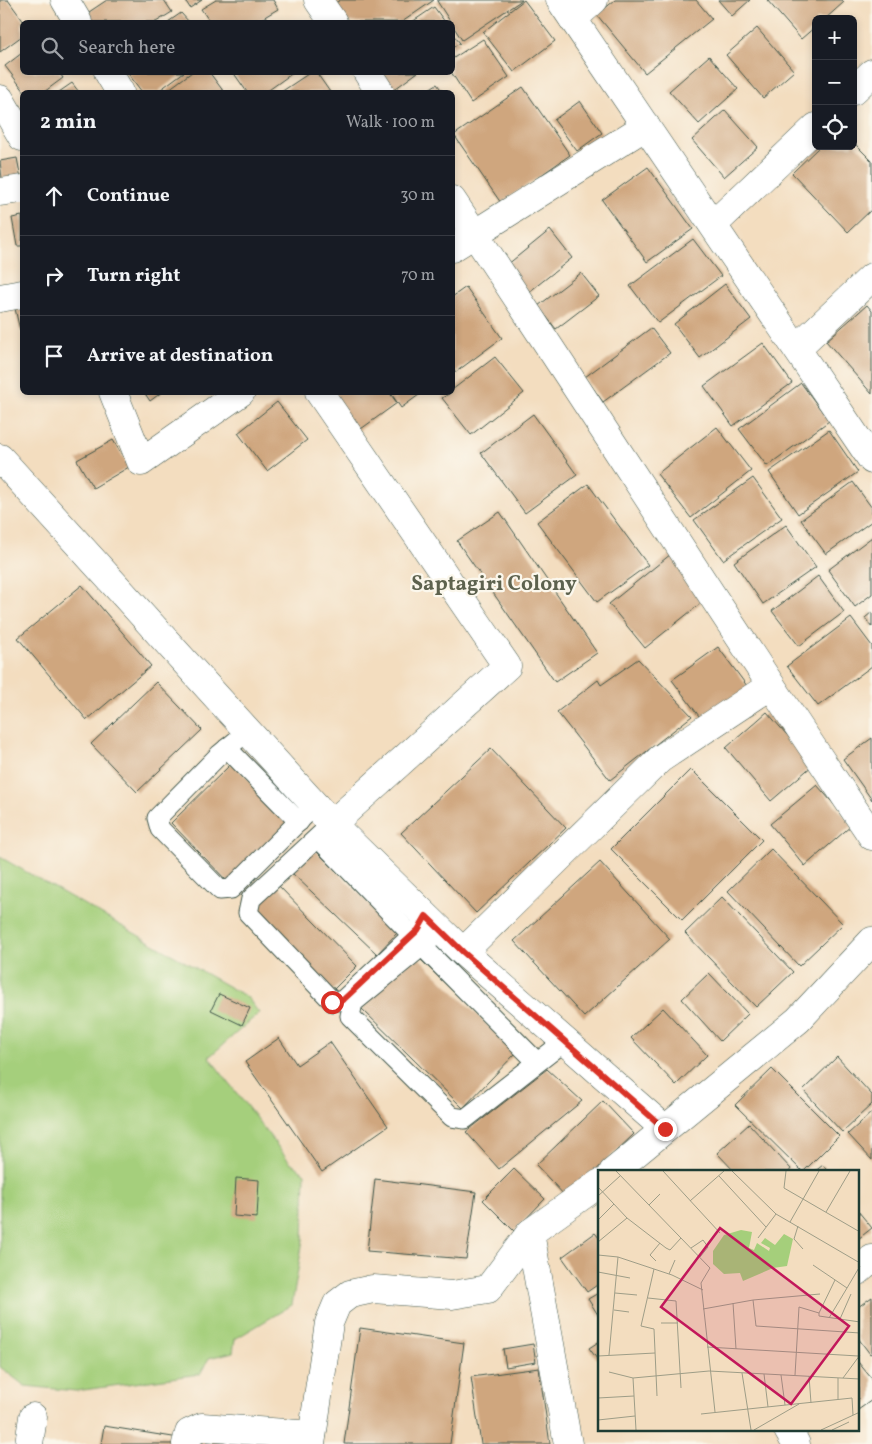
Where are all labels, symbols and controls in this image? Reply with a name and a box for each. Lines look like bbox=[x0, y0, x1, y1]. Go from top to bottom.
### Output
map controls bbox=[812, 15, 857, 150]
button: + bbox=[812, 15, 857, 60]
search box bbox=[20, 20, 455, 75]
icon: search bbox=[38, 34, 66, 62]
text: Search here bbox=[78, 35, 175, 61]
button: − bbox=[812, 60, 857, 105]
button: locate bbox=[812, 105, 857, 150]
text: 2 min bbox=[40, 108, 97, 137]
text: Walk · 100 m bbox=[346, 112, 435, 134]
icon: ahead bbox=[40, 182, 68, 210]
text: Continue bbox=[87, 183, 170, 209]
text: 30 m bbox=[400, 185, 435, 207]
icon: right bbox=[40, 262, 68, 290]
text: Turn right bbox=[87, 263, 180, 289]
text: 70 m bbox=[401, 265, 435, 287]
icon: arrive bbox=[40, 342, 68, 370]
text: Arrive at destination bbox=[87, 343, 273, 369]
district label: Saptagiri Colony bbox=[411, 570, 577, 599]
route start bbox=[321, 991, 344, 1014]
route end bbox=[654, 1118, 677, 1141]
inset map bbox=[598, 1170, 860, 1432]

